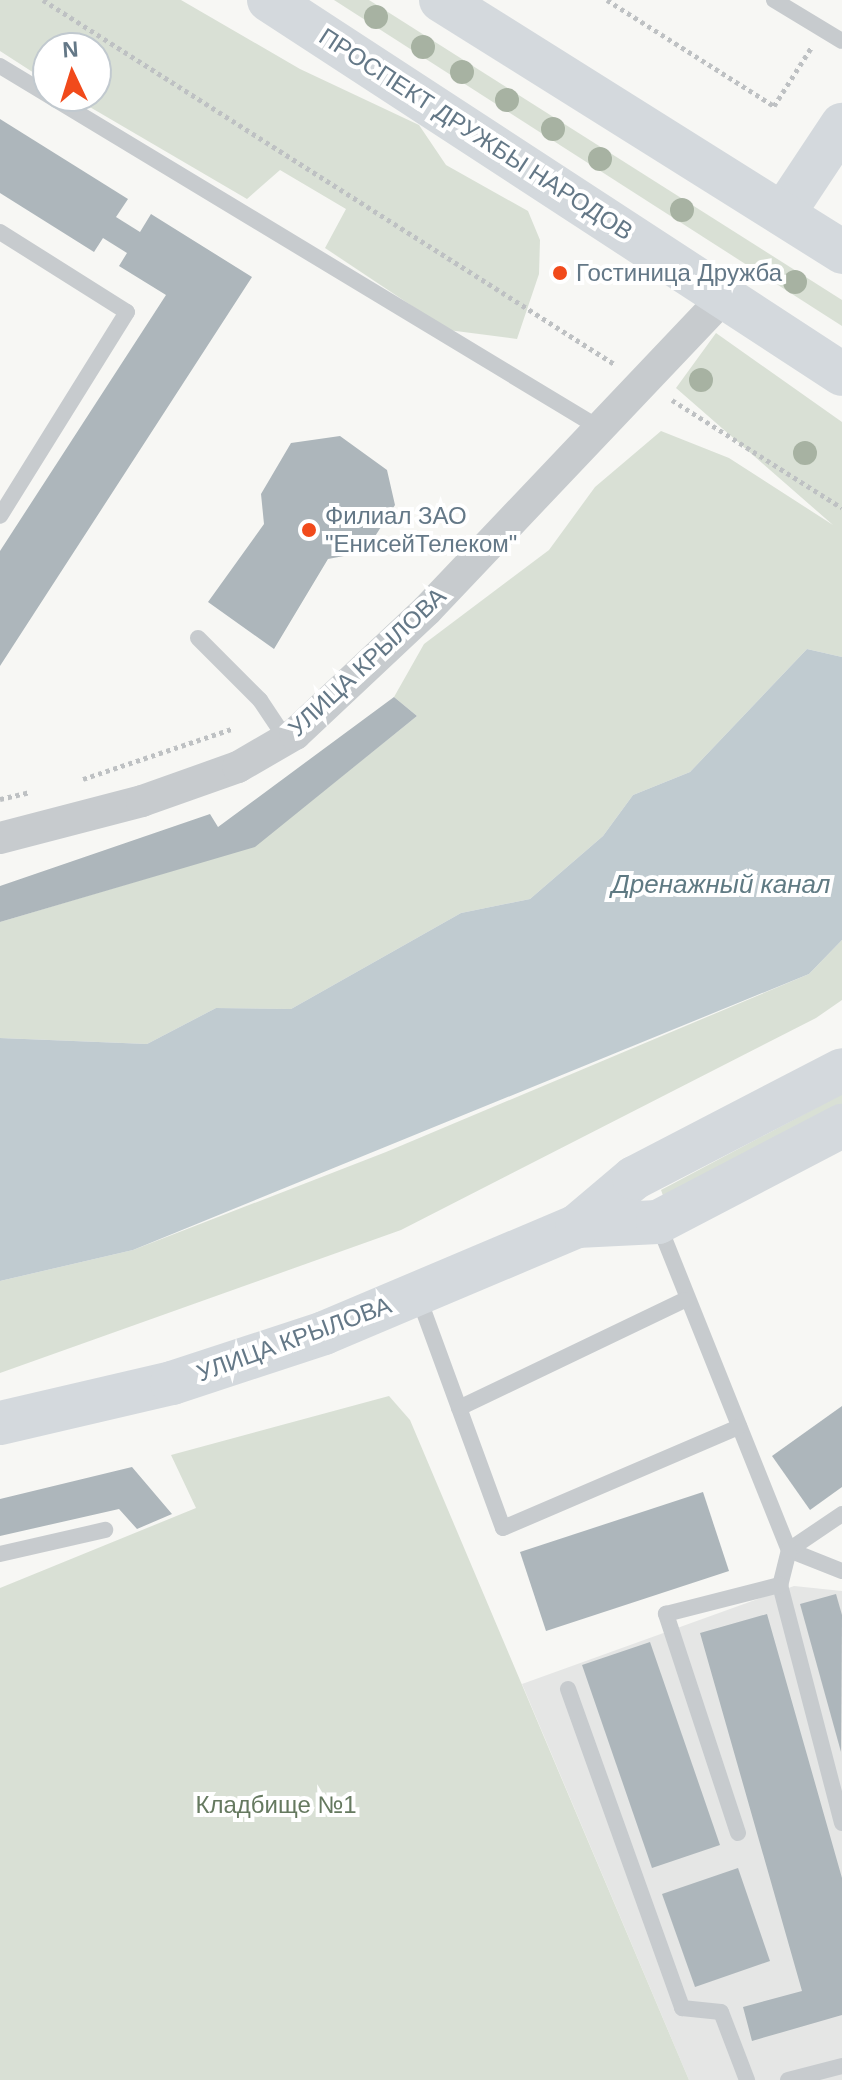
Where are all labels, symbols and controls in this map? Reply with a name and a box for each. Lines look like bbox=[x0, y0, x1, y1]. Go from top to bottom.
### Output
street label: ПРОСПЕКТ ДРУЖБЫ НАРОДОВ bbox=[314, 22, 638, 246]
north arrow bbox=[32, 32, 112, 112]
text: N bbox=[62, 37, 79, 63]
place label: Гостиница Дружба bbox=[576, 259, 782, 287]
marker: Гостиница Дружба bbox=[551, 264, 569, 282]
place label: Филиал ЗАО "ЕнисейТелеком" bbox=[325, 502, 517, 558]
marker: Филиал ЗАО "ЕнисейТелеком" bbox=[300, 521, 318, 539]
street label: УЛИЦА КРЫЛОВА bbox=[282, 582, 452, 742]
water label: Дренажный канал bbox=[612, 869, 830, 901]
street label: УЛИЦА КРЫЛОВА bbox=[193, 1290, 395, 1388]
park label: Кладбище №1 bbox=[195, 1791, 357, 1819]

